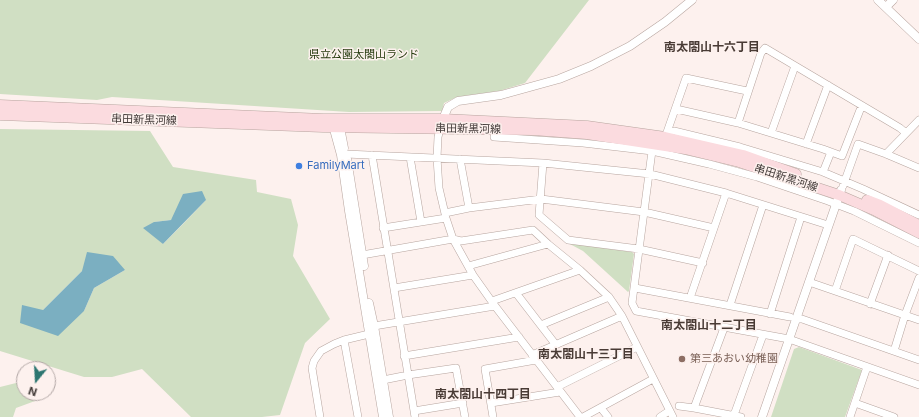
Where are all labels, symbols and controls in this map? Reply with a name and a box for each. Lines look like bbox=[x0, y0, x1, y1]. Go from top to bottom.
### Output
district label: 南太閤山十六丁目 bbox=[664, 40, 760, 54]
park label: 県立公園太閤山ランド bbox=[309, 48, 419, 62]
street label: 串田新黒河線 bbox=[111, 112, 177, 128]
street label: 串田新黒河線 bbox=[435, 122, 501, 136]
place label: FamilyMart bbox=[307, 159, 365, 173]
marker: FamilyMart bbox=[294, 161, 304, 171]
street label: 串田新黒河線 bbox=[753, 162, 819, 194]
district label: 南太閤山十二丁目 bbox=[661, 318, 757, 332]
district label: 南太閤山十三丁目 bbox=[538, 347, 634, 361]
place label: 第三あおい幼稚園 bbox=[690, 352, 778, 366]
marker: 第三あおい幼稚園 bbox=[677, 354, 687, 364]
north arrow bbox=[16, 361, 56, 401]
text: N bbox=[26, 384, 39, 399]
district label: 南太閤山十四丁目 bbox=[435, 387, 531, 401]

